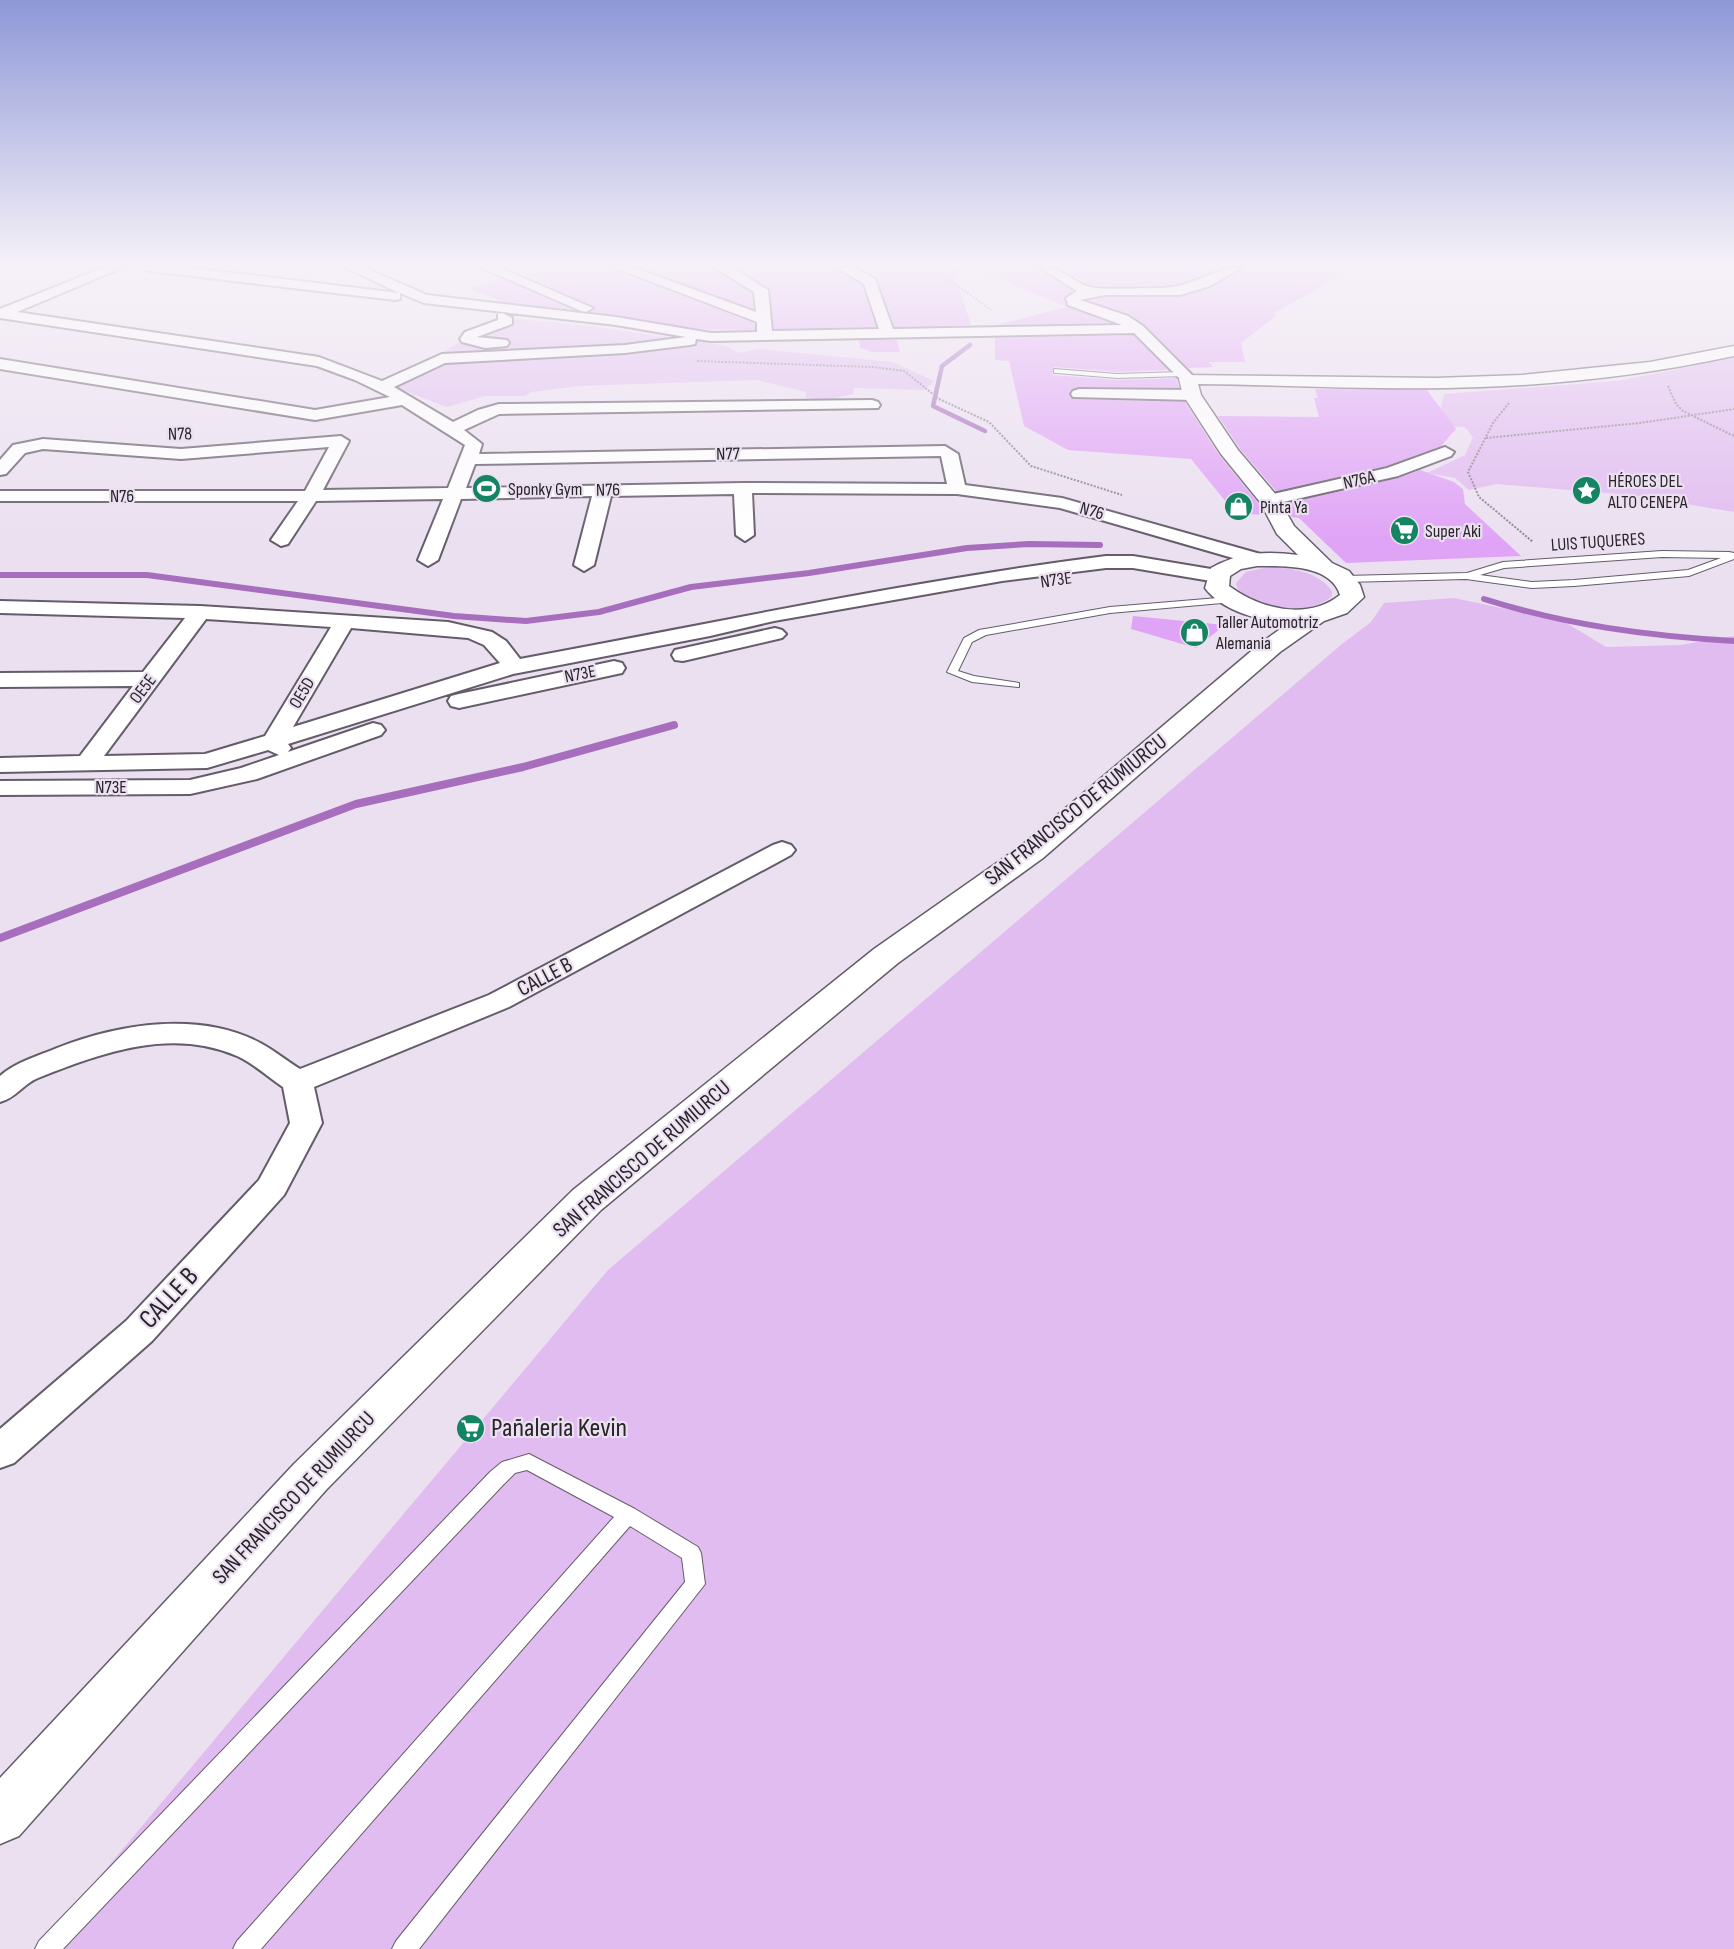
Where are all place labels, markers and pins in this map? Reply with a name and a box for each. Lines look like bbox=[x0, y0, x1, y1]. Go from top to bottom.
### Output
place label: HÉROES DEL ALTO CENEPA bbox=[1607, 471, 1688, 513]
sports icon: Sponky Gym bbox=[471, 473, 503, 505]
place icon: HÉROES DEL ALTO CENEPA bbox=[1571, 475, 1603, 507]
place label: Sponky Gym bbox=[508, 479, 582, 500]
shop icon: Pinta Ya bbox=[1223, 491, 1255, 523]
place label: Pinta Ya bbox=[1260, 497, 1308, 518]
supermarket icon: Super Aki bbox=[1388, 515, 1420, 547]
place label: Super Aki bbox=[1425, 521, 1481, 542]
place label: Taller Automotriz Alemania bbox=[1215, 612, 1319, 654]
shop icon: Taller Automotriz Alemania bbox=[1179, 616, 1211, 648]
supermarket icon: Pañaleria Kevin bbox=[454, 1412, 486, 1444]
place label: Pañaleria Kevin bbox=[491, 1412, 627, 1444]

